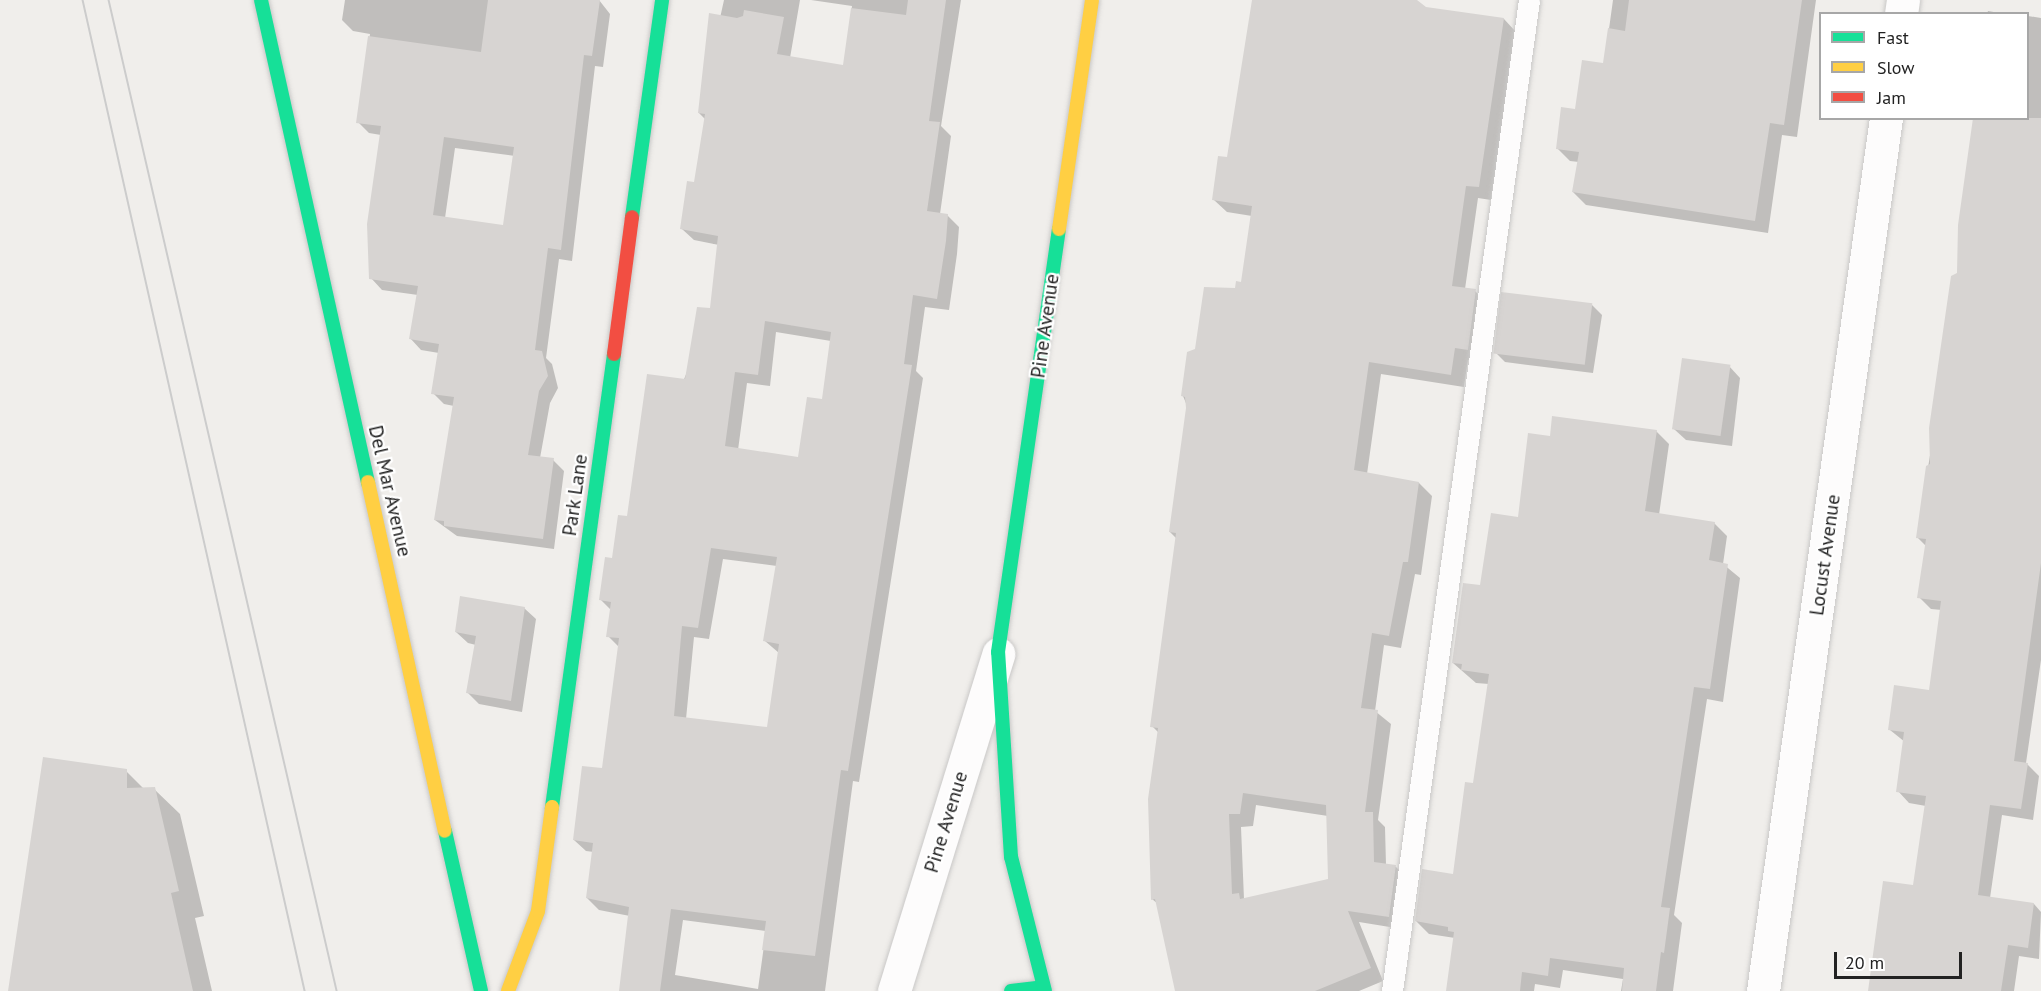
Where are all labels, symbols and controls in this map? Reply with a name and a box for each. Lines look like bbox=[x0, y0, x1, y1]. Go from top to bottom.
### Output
legend bbox=[1819, 12, 2029, 120]
text: Fast bbox=[1877, 26, 1909, 49]
text: Slow bbox=[1877, 56, 1915, 79]
text: Jam bbox=[1877, 86, 1906, 109]
street label: Pine Avenue bbox=[1026, 272, 1064, 380]
street label: Del Mar Avenue bbox=[363, 423, 417, 559]
street label: Park Lane bbox=[557, 452, 593, 538]
street label: Locust Avenue bbox=[1805, 493, 1845, 617]
street label: Pine Avenue bbox=[919, 768, 973, 876]
scale bar bbox=[1837, 940, 1964, 978]
text: 20 m bbox=[1845, 951, 1884, 974]

